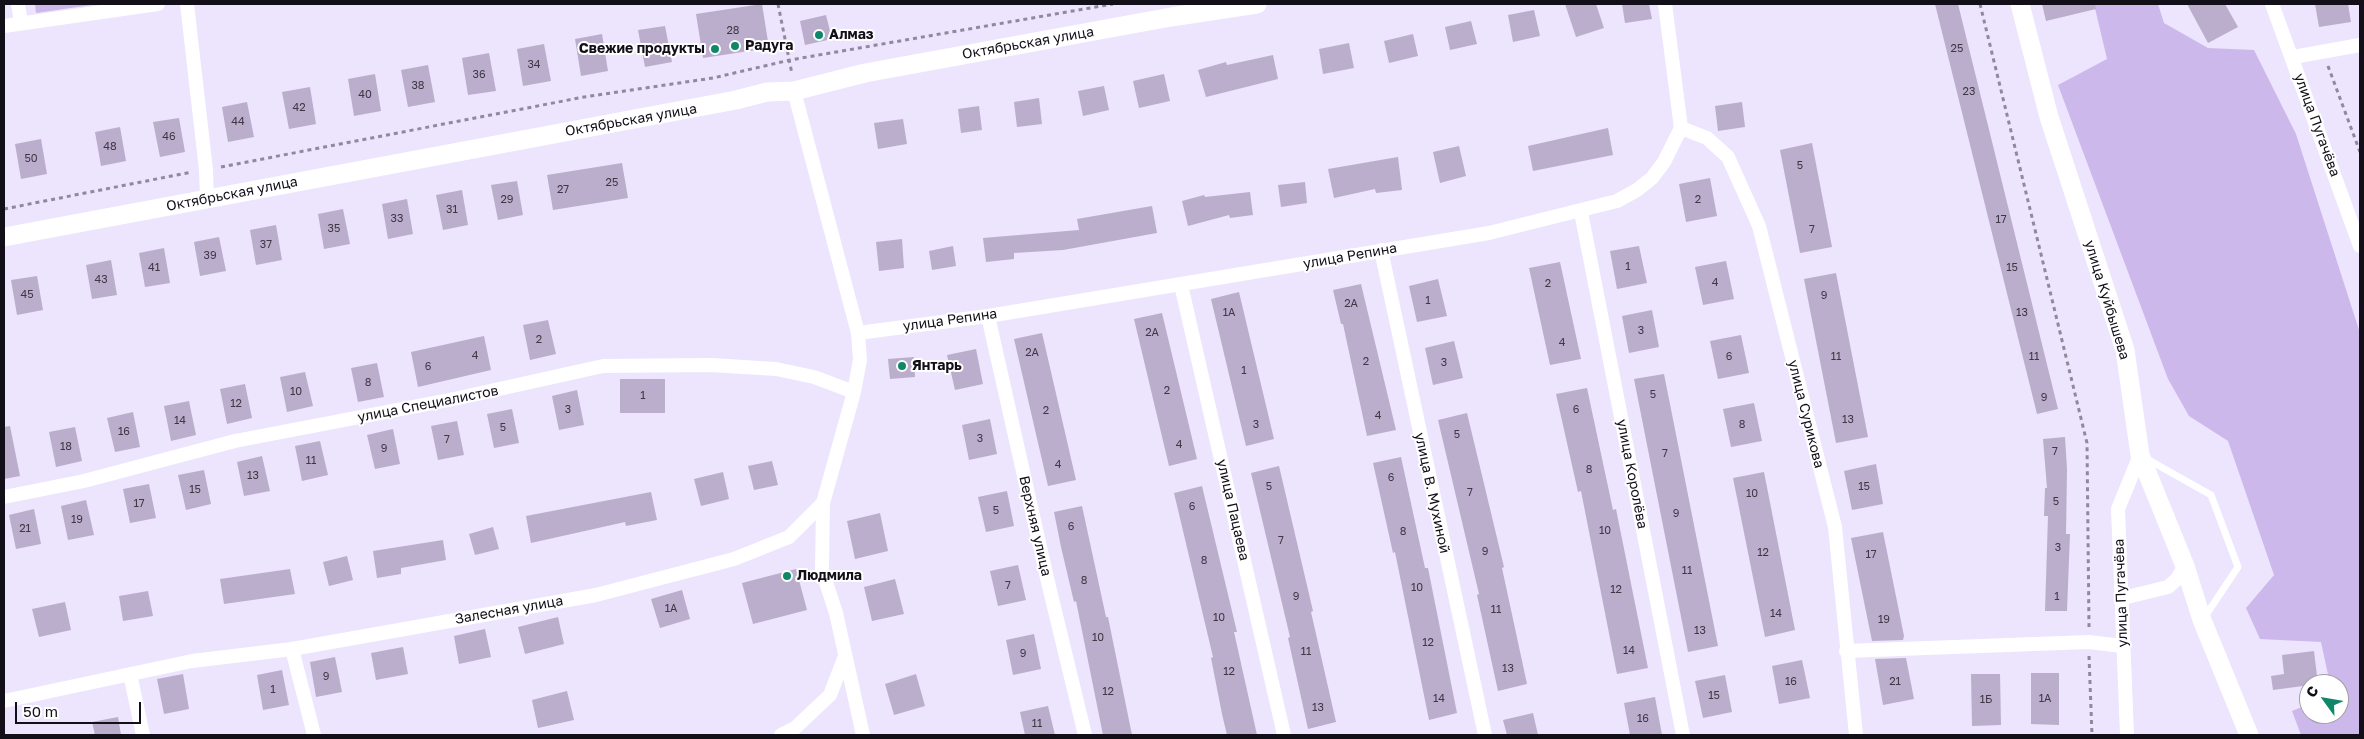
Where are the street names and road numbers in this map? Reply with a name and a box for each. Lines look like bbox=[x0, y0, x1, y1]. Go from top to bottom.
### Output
street label: Октябрьская улица bbox=[961, 23, 1095, 63]
street label: улица Пугачёва bbox=[2291, 71, 2343, 179]
street label: Октябрьская улица bbox=[564, 100, 698, 140]
street label: Октябрьская улица bbox=[165, 173, 299, 215]
street label: улица Куйбышева bbox=[2081, 238, 2133, 362]
street label: улица Репина bbox=[1302, 239, 1398, 273]
street label: улица Репина bbox=[902, 305, 998, 335]
street label: улица Сурикова bbox=[1784, 358, 1828, 470]
street label: улица Специалистов bbox=[356, 382, 500, 426]
street label: улица Королёва bbox=[1613, 418, 1651, 530]
street label: улица В. Мухиной bbox=[1411, 431, 1453, 555]
street label: улица Пацаева bbox=[1213, 458, 1253, 562]
street label: Верхняя улица bbox=[1015, 474, 1055, 578]
street label: улица Пугачёва bbox=[2111, 538, 2131, 648]
street label: Залесная улица bbox=[453, 592, 565, 628]

